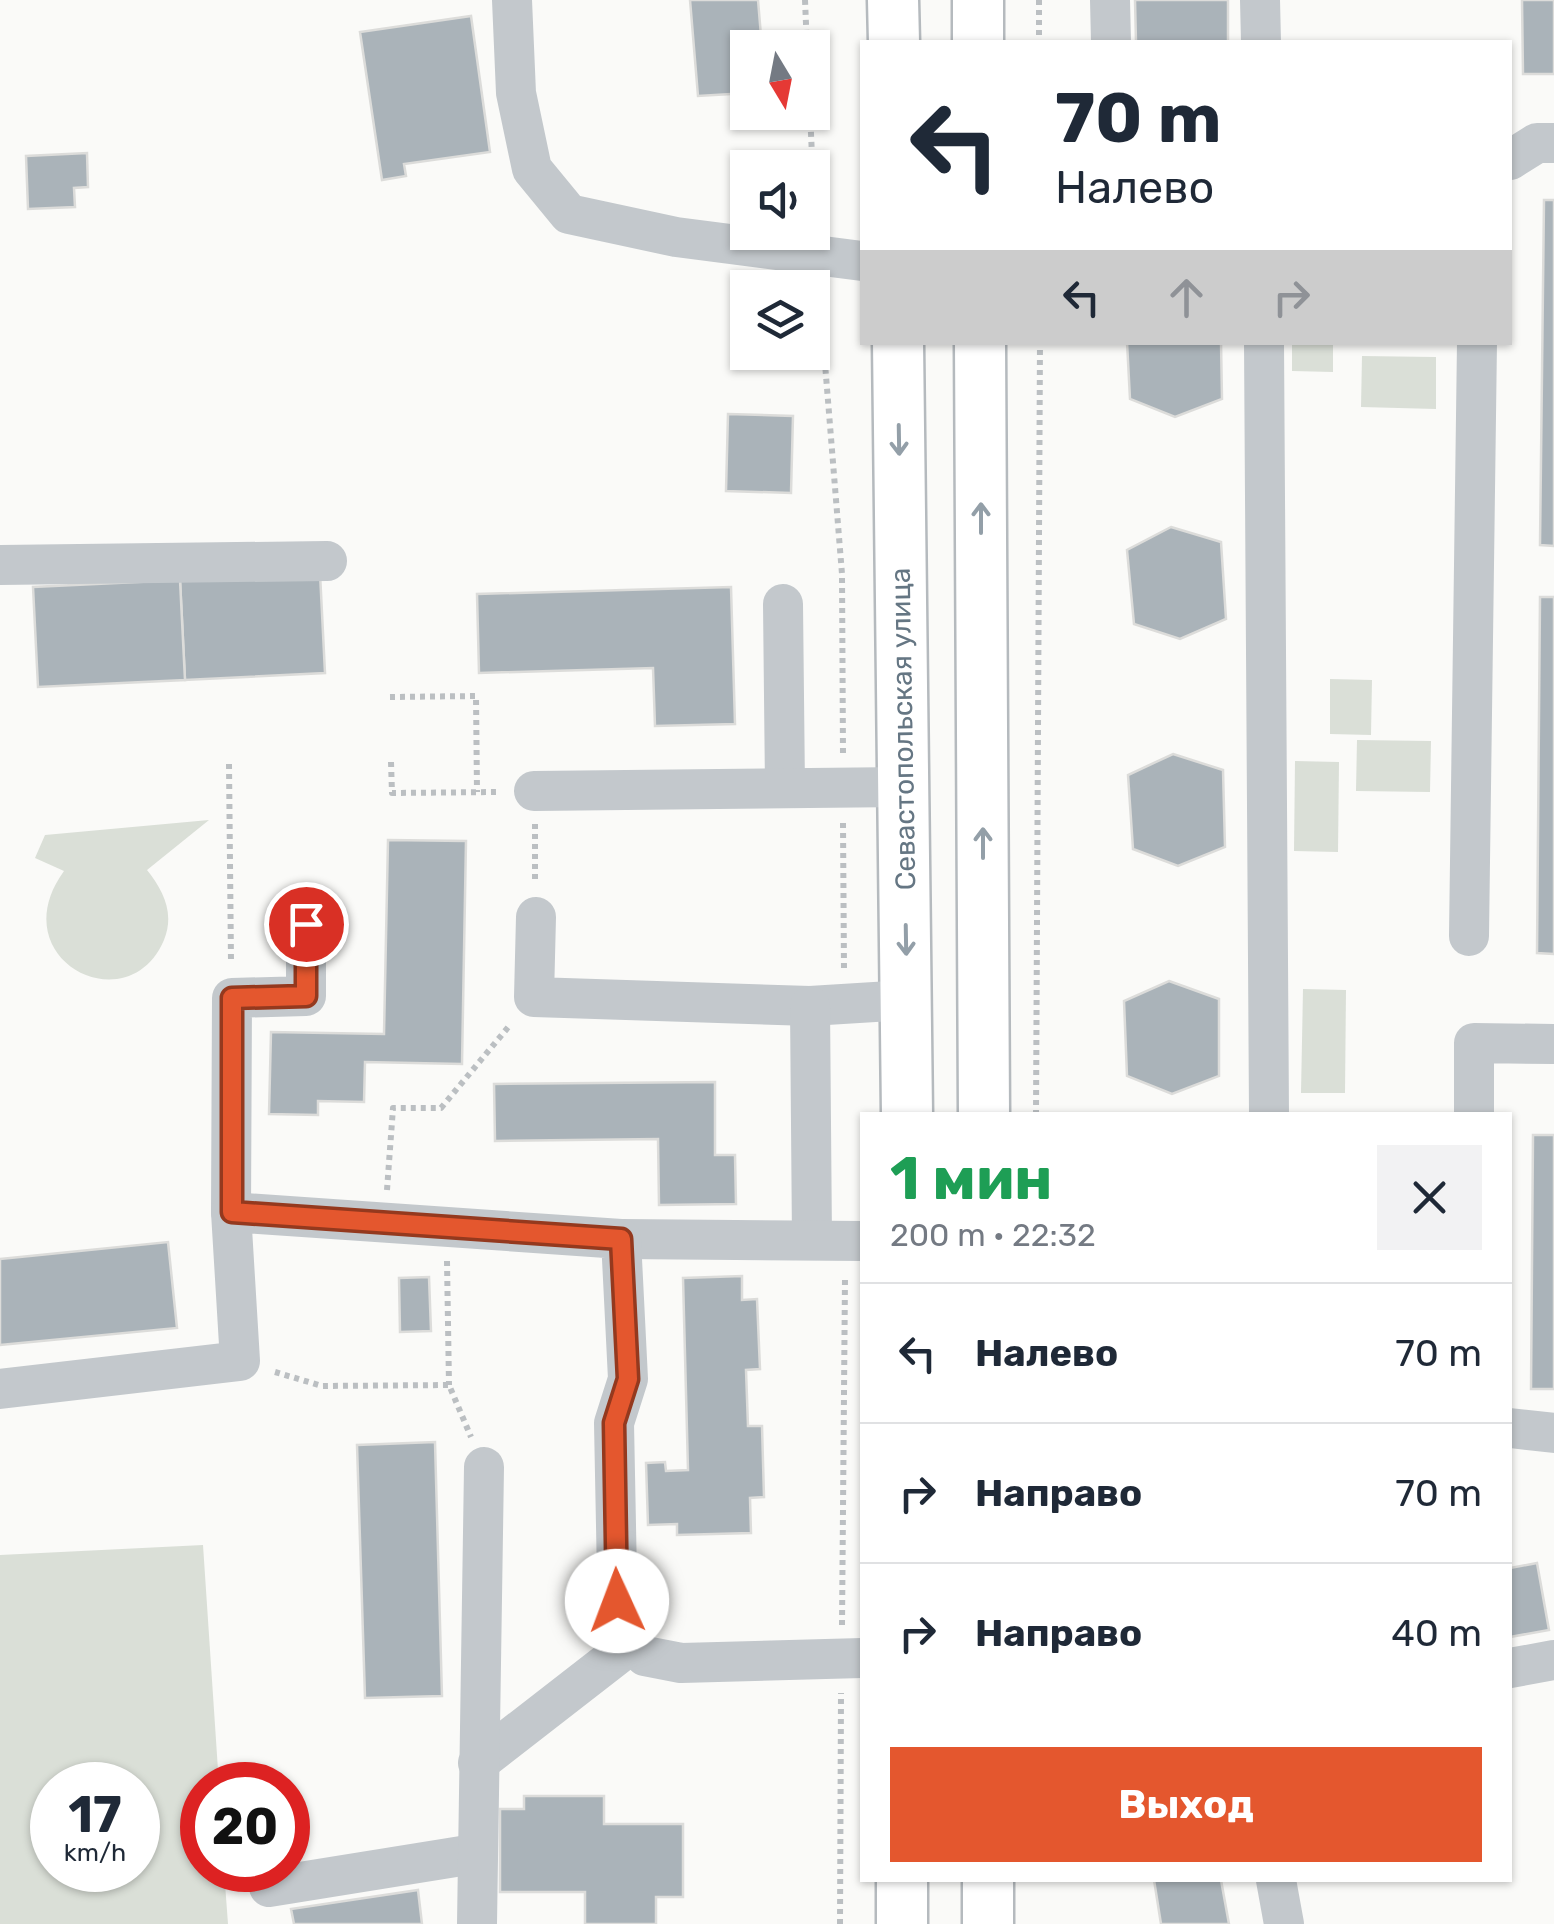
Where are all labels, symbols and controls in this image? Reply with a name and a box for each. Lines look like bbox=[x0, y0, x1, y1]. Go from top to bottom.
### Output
north arrow bbox=[730, 30, 830, 130]
map controls bbox=[730, 30, 830, 370]
text: 70 m bbox=[1055, 77, 1222, 160]
icon: left bbox=[890, 80, 1020, 210]
button: sound bbox=[730, 150, 830, 250]
text: Налево bbox=[1055, 161, 1214, 214]
button: layers bbox=[730, 270, 830, 370]
icon: left bbox=[1054, 270, 1109, 325]
icon: ahead bbox=[1159, 270, 1214, 325]
icon: right bbox=[1264, 270, 1319, 325]
one-way arrow bbox=[890, 423, 909, 455]
one-way arrow bbox=[972, 502, 990, 534]
street label: Севастопольская улица bbox=[884, 567, 922, 891]
one-way arrow bbox=[974, 827, 992, 860]
pin bbox=[264, 882, 349, 967]
icon: arrive bbox=[279, 897, 334, 952]
one-way arrow bbox=[897, 923, 916, 955]
text: 1 мин bbox=[890, 1143, 1053, 1214]
button: close bbox=[1377, 1145, 1482, 1250]
text: 200 m · 22:32 bbox=[890, 1216, 1096, 1254]
icon: left bbox=[890, 1326, 945, 1381]
text: Налево bbox=[975, 1330, 1118, 1376]
text: 70 m bbox=[1395, 1330, 1482, 1376]
icon: right bbox=[890, 1466, 945, 1521]
text: Направо bbox=[975, 1470, 1142, 1516]
text: 70 m bbox=[1395, 1470, 1482, 1516]
position arrow bbox=[565, 1549, 669, 1653]
icon: right bbox=[890, 1606, 945, 1661]
text: Направо bbox=[975, 1610, 1142, 1656]
text: 40 m bbox=[1391, 1610, 1482, 1656]
button: Выход bbox=[890, 1747, 1482, 1862]
speed limit sign: 20 bbox=[180, 1762, 310, 1892]
text: 17 bbox=[68, 1785, 122, 1845]
text: km/h bbox=[64, 1838, 126, 1867]

